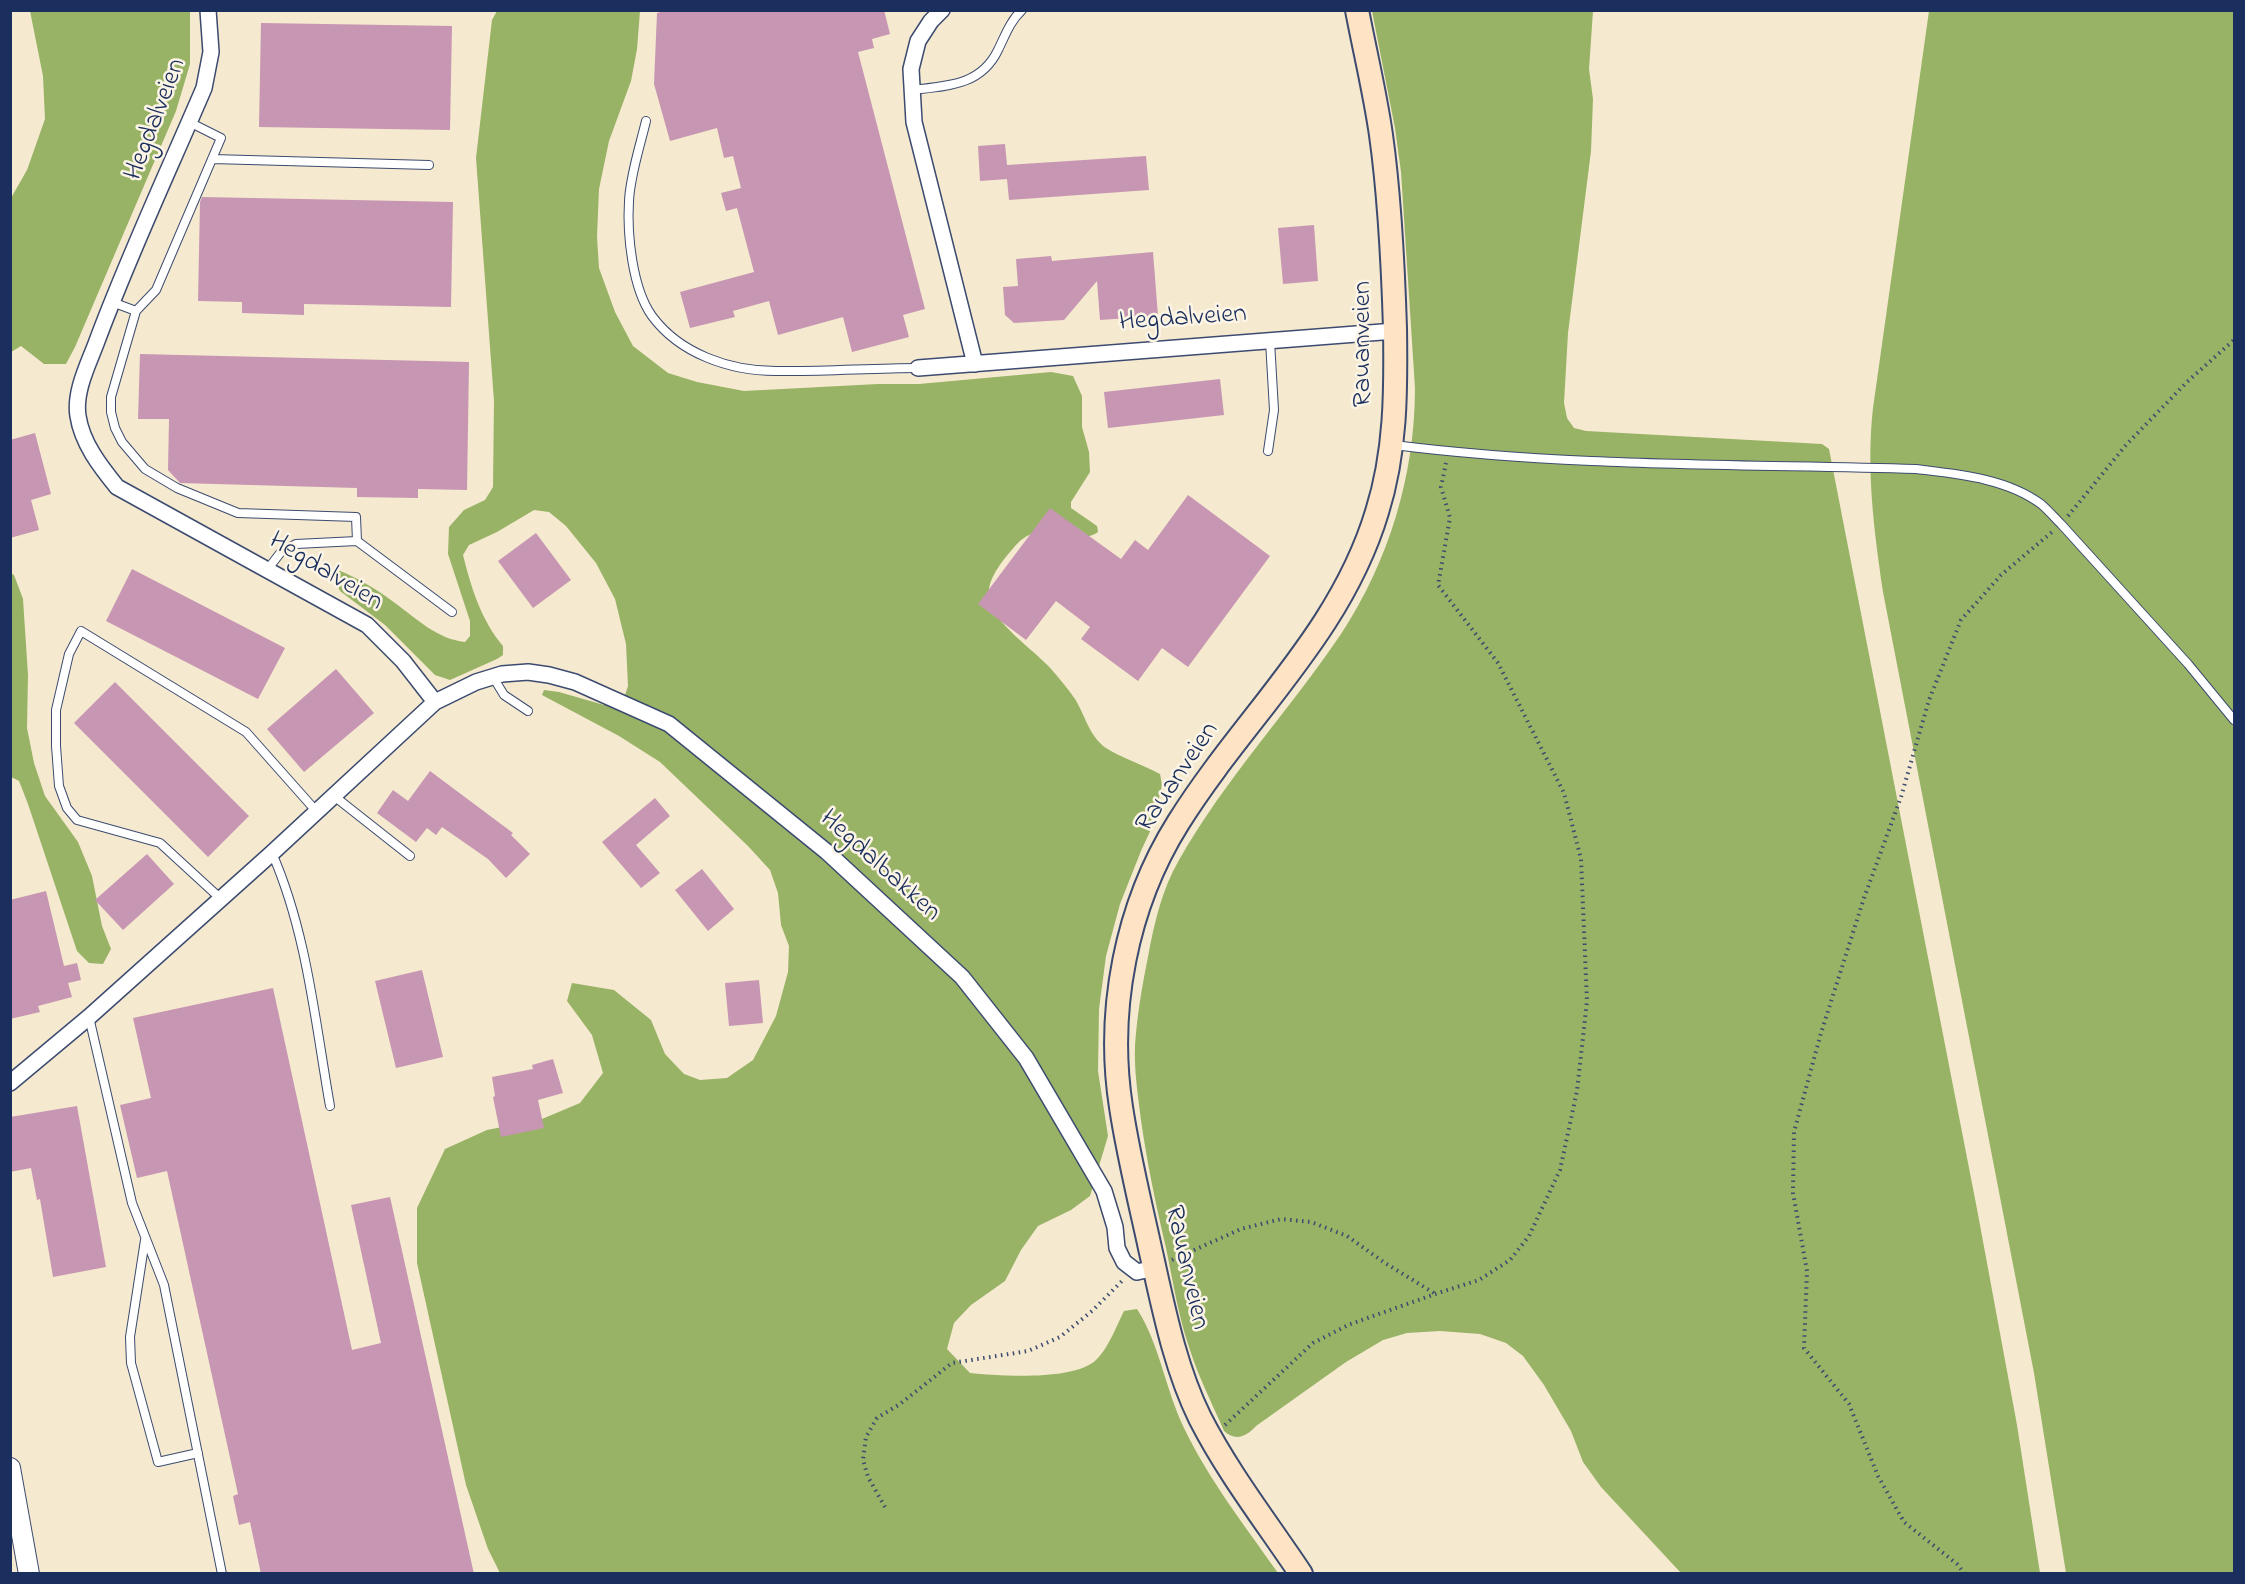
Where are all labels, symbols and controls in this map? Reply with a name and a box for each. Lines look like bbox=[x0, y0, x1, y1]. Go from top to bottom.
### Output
street label: Hegdalveien bbox=[119, 55, 195, 185]
street label: Rauanveien bbox=[1349, 281, 1381, 407]
street label: Hegdalveien bbox=[1118, 299, 1248, 341]
street label: Hegdalveien bbox=[262, 526, 388, 620]
street label: Rauanveien bbox=[1130, 717, 1228, 839]
street label: Hegdalbakken bbox=[812, 804, 946, 930]
street label: Rauanveien bbox=[1155, 1203, 1215, 1333]

